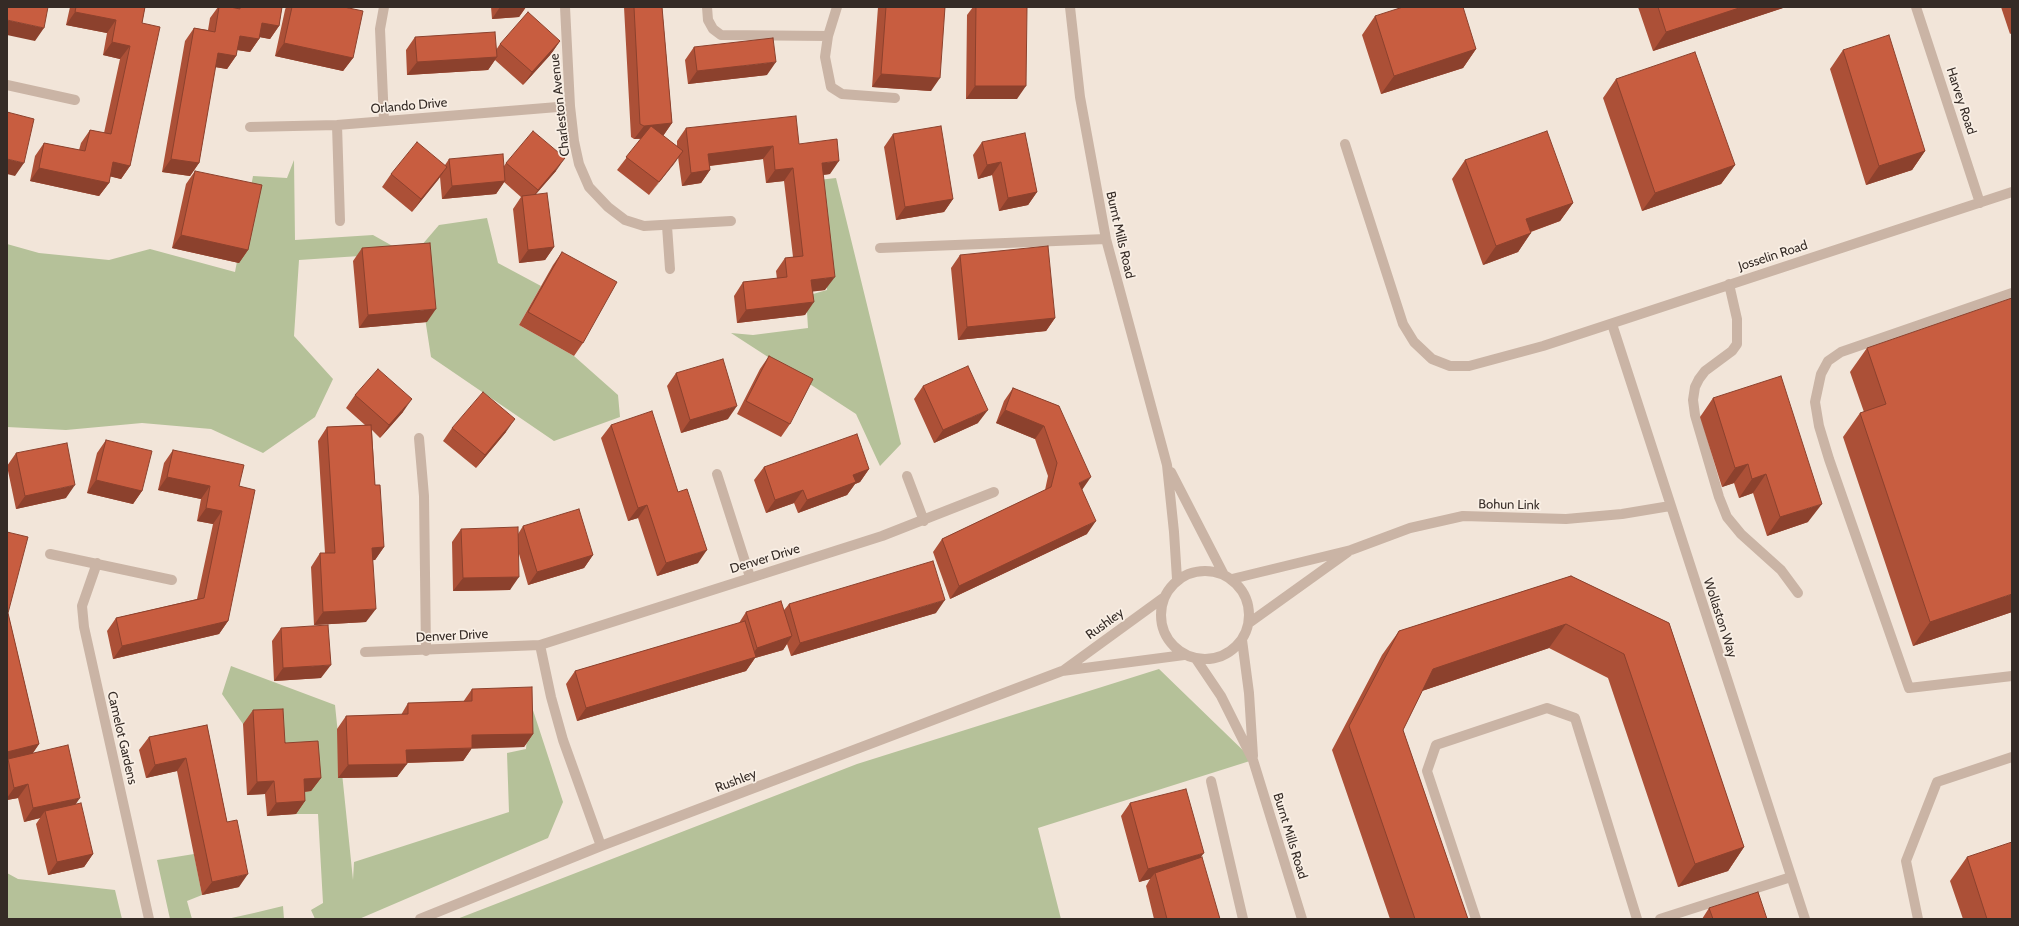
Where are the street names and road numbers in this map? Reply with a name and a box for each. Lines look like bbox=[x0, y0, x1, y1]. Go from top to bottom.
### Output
street label: Charleston Avenue bbox=[547, 53, 573, 157]
street label: Harvey Road bbox=[1943, 65, 1979, 137]
street label: Orlando Drive bbox=[370, 95, 448, 117]
street label: Burnt Mills Road bbox=[1102, 190, 1138, 280]
street label: Josselin Road bbox=[1736, 237, 1810, 275]
street label: Bohun Link bbox=[1478, 497, 1540, 513]
street label: Denver Drive bbox=[728, 541, 802, 577]
street label: Wollaston Way bbox=[1700, 576, 1740, 660]
street label: Rushley bbox=[1083, 605, 1127, 643]
street label: Denver Drive bbox=[416, 626, 488, 646]
street label: Camelot Gardens bbox=[104, 690, 140, 786]
street label: Rushley bbox=[713, 766, 759, 796]
street label: Burnt Mills Road bbox=[1270, 791, 1310, 881]

